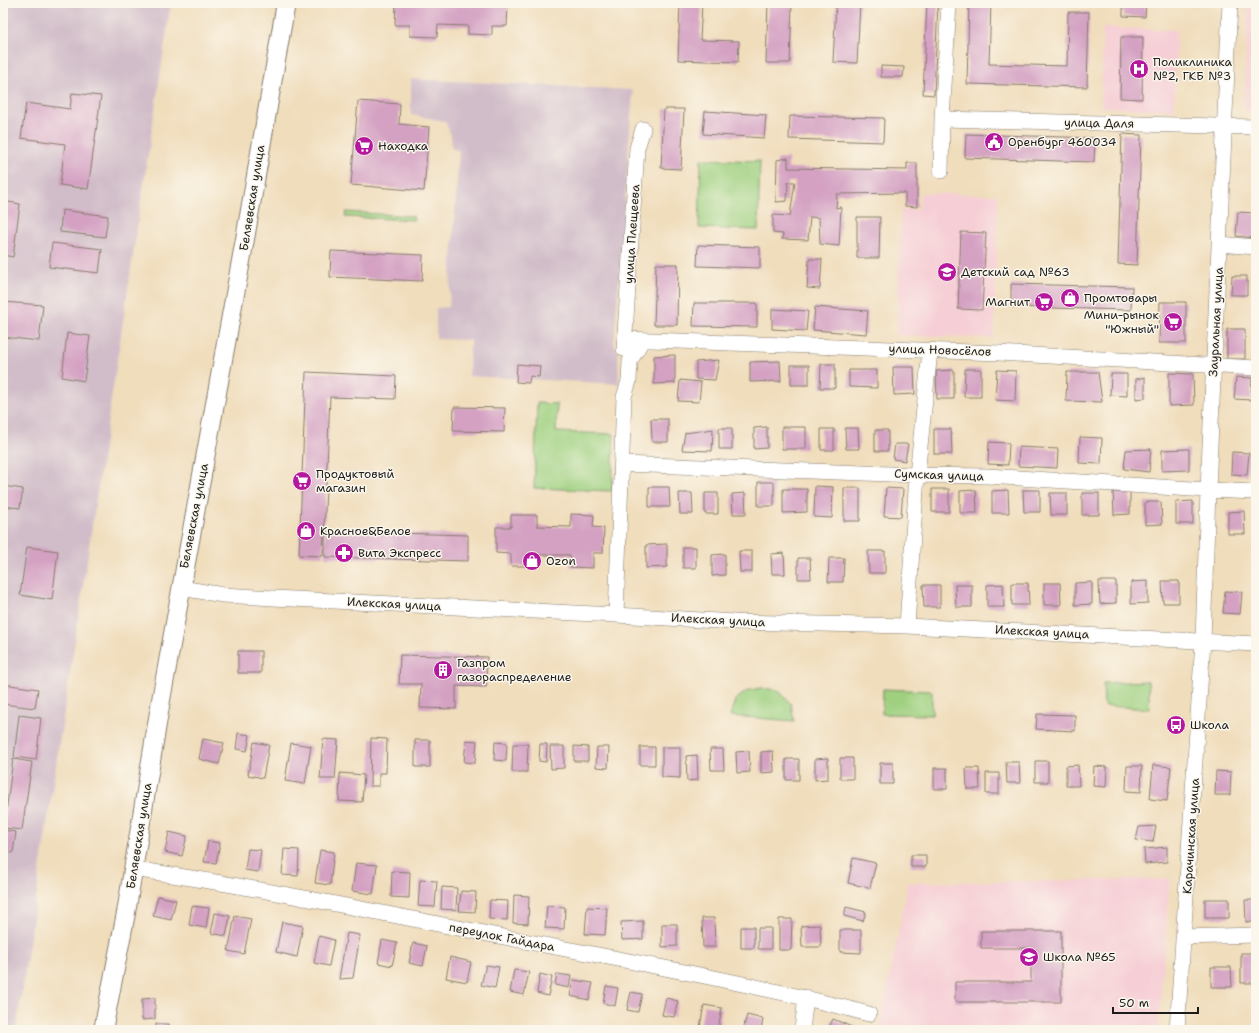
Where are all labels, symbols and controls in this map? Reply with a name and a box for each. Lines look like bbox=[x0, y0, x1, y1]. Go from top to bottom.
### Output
place label: Поликлиника №2, ГКБ №3 bbox=[1153, 54, 1232, 84]
hospital icon: Поликлиника №2, ГКБ №3 bbox=[1128, 58, 1150, 80]
street label: улица Даля bbox=[1064, 114, 1134, 132]
public building icon: Оренбург 460034 bbox=[983, 131, 1005, 153]
place label: Оренбург 460034 bbox=[1008, 134, 1116, 150]
supermarket icon: Находка bbox=[353, 135, 375, 157]
place label: Находка bbox=[378, 138, 429, 154]
street label: Беляевская улица bbox=[236, 143, 268, 252]
street label: улица Плещеева bbox=[621, 183, 643, 284]
school or university icon: Детский сад №63 bbox=[936, 261, 958, 283]
place label: Детский сад №63 bbox=[961, 264, 1070, 280]
street label: Зауральная улица bbox=[1205, 266, 1227, 377]
shop icon: Промтовары bbox=[1059, 287, 1081, 309]
place label: Промтовары bbox=[1084, 290, 1157, 306]
supermarket icon: Магнит bbox=[1033, 291, 1055, 313]
place label: Магнит bbox=[985, 294, 1031, 310]
place label: Мини-рынок "Южный" bbox=[1084, 307, 1160, 337]
supermarket icon: Мини-рынок "Южный" bbox=[1162, 311, 1184, 333]
street label: улица Новосёлов bbox=[888, 340, 992, 360]
street label: Беляевская улица bbox=[176, 461, 212, 570]
street label: Сумская улица bbox=[894, 465, 985, 485]
place label: Продуктовый магазин bbox=[316, 466, 394, 496]
supermarket icon: Продуктовый магазин bbox=[291, 470, 313, 492]
shop icon: Красное&Белое bbox=[295, 520, 317, 542]
place label: Красное&Белое bbox=[320, 523, 411, 539]
pharmacy icon: Вита Экспресс bbox=[333, 542, 355, 564]
place label: Вита Экспресс bbox=[358, 545, 441, 561]
shop icon: Ozon bbox=[521, 550, 543, 572]
place label: Ozon bbox=[546, 553, 576, 569]
street label: Илекская улица bbox=[346, 594, 442, 614]
street label: Илекская улица bbox=[670, 610, 766, 630]
street label: Илекская улица bbox=[994, 622, 1090, 642]
place label: Газпром газораспределение bbox=[457, 655, 572, 685]
building icon: Газпром газораспределение bbox=[432, 659, 454, 681]
bus stop icon: Школа bbox=[1165, 714, 1187, 736]
place label: Школа bbox=[1190, 717, 1229, 733]
street label: Карачинская улица bbox=[1179, 777, 1203, 895]
street label: Беляевская улица bbox=[123, 781, 155, 890]
street label: переулок Гайдара bbox=[448, 919, 557, 955]
school or university icon: Школа №65 bbox=[1018, 946, 1040, 968]
place label: Школа №65 bbox=[1043, 949, 1116, 965]
scale bar bbox=[1113, 989, 1198, 1015]
text: 50 m bbox=[1119, 995, 1149, 1011]

